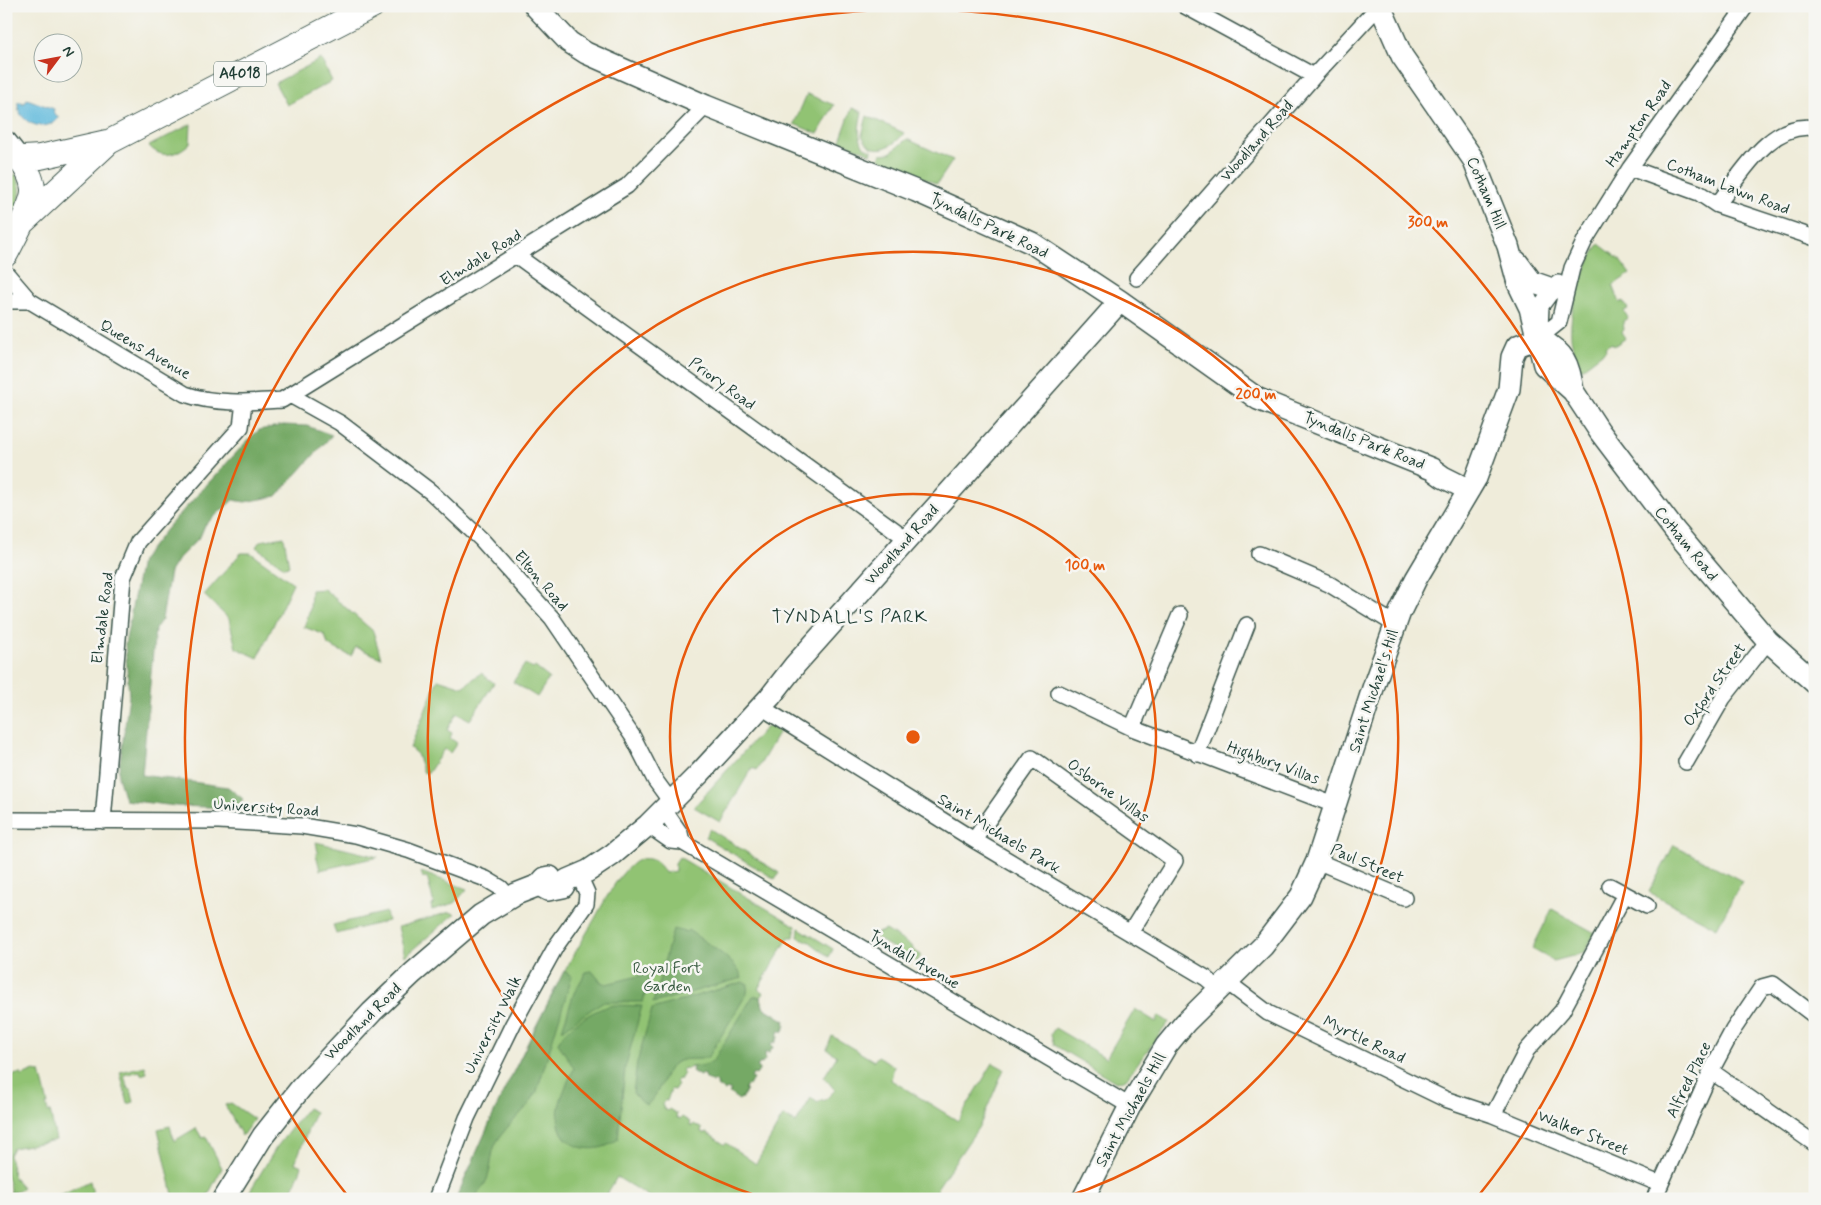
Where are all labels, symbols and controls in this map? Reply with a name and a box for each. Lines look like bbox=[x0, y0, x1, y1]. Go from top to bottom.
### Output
north arrow bbox=[32, 32, 82, 82]
text: N bbox=[58, 43, 78, 60]
road number: A4018 bbox=[214, 62, 266, 86]
street label: Hampton Road bbox=[1601, 76, 1677, 172]
street label: Woodland Road bbox=[1216, 96, 1298, 186]
street label: Cotham Hill bbox=[1461, 154, 1511, 232]
street label: Cotham Lawn Road bbox=[1663, 154, 1793, 220]
street label: Tyndalls Park Road bbox=[926, 188, 1052, 264]
text: 300 m bbox=[1408, 213, 1448, 233]
street label: Elmdale Road bbox=[436, 225, 526, 291]
street label: Queens Avenue bbox=[95, 315, 195, 385]
street label: Priory Road bbox=[684, 353, 760, 415]
text: 200 m bbox=[1236, 385, 1277, 405]
street label: Tyndalls Park Road bbox=[1300, 407, 1428, 475]
street label: Woodland Road bbox=[860, 500, 944, 590]
street label: Cotham Road bbox=[1649, 502, 1723, 586]
street label: Elton Road bbox=[509, 546, 573, 616]
text: 100 m bbox=[1065, 556, 1105, 576]
street label: Elmdale Road bbox=[87, 571, 119, 665]
district label: TYNDALL'S PARK bbox=[772, 605, 928, 629]
street label: Saint Michael's Hill bbox=[1344, 626, 1404, 755]
street label: Oxford Street bbox=[1679, 639, 1753, 732]
centre of rings bbox=[904, 728, 922, 746]
street label: Highbury Villas bbox=[1223, 737, 1322, 790]
street label: Osborne Villas bbox=[1063, 754, 1153, 828]
street label: Saint Michaels Park bbox=[933, 789, 1065, 879]
street label: University Road bbox=[212, 794, 320, 822]
street label: Paul Street bbox=[1327, 839, 1407, 889]
street label: Tyndall Avenue bbox=[865, 926, 963, 994]
park label: Royal Fort Garden bbox=[633, 958, 702, 997]
street label: University Walk bbox=[459, 972, 527, 1078]
street label: Woodland Road bbox=[320, 979, 406, 1065]
street label: Myrtle Road bbox=[1319, 1011, 1409, 1069]
street label: Alfred Place bbox=[1661, 1038, 1717, 1122]
street label: Saint Michaels Hill bbox=[1091, 1049, 1171, 1171]
street label: Walker Street bbox=[1535, 1105, 1631, 1161]

